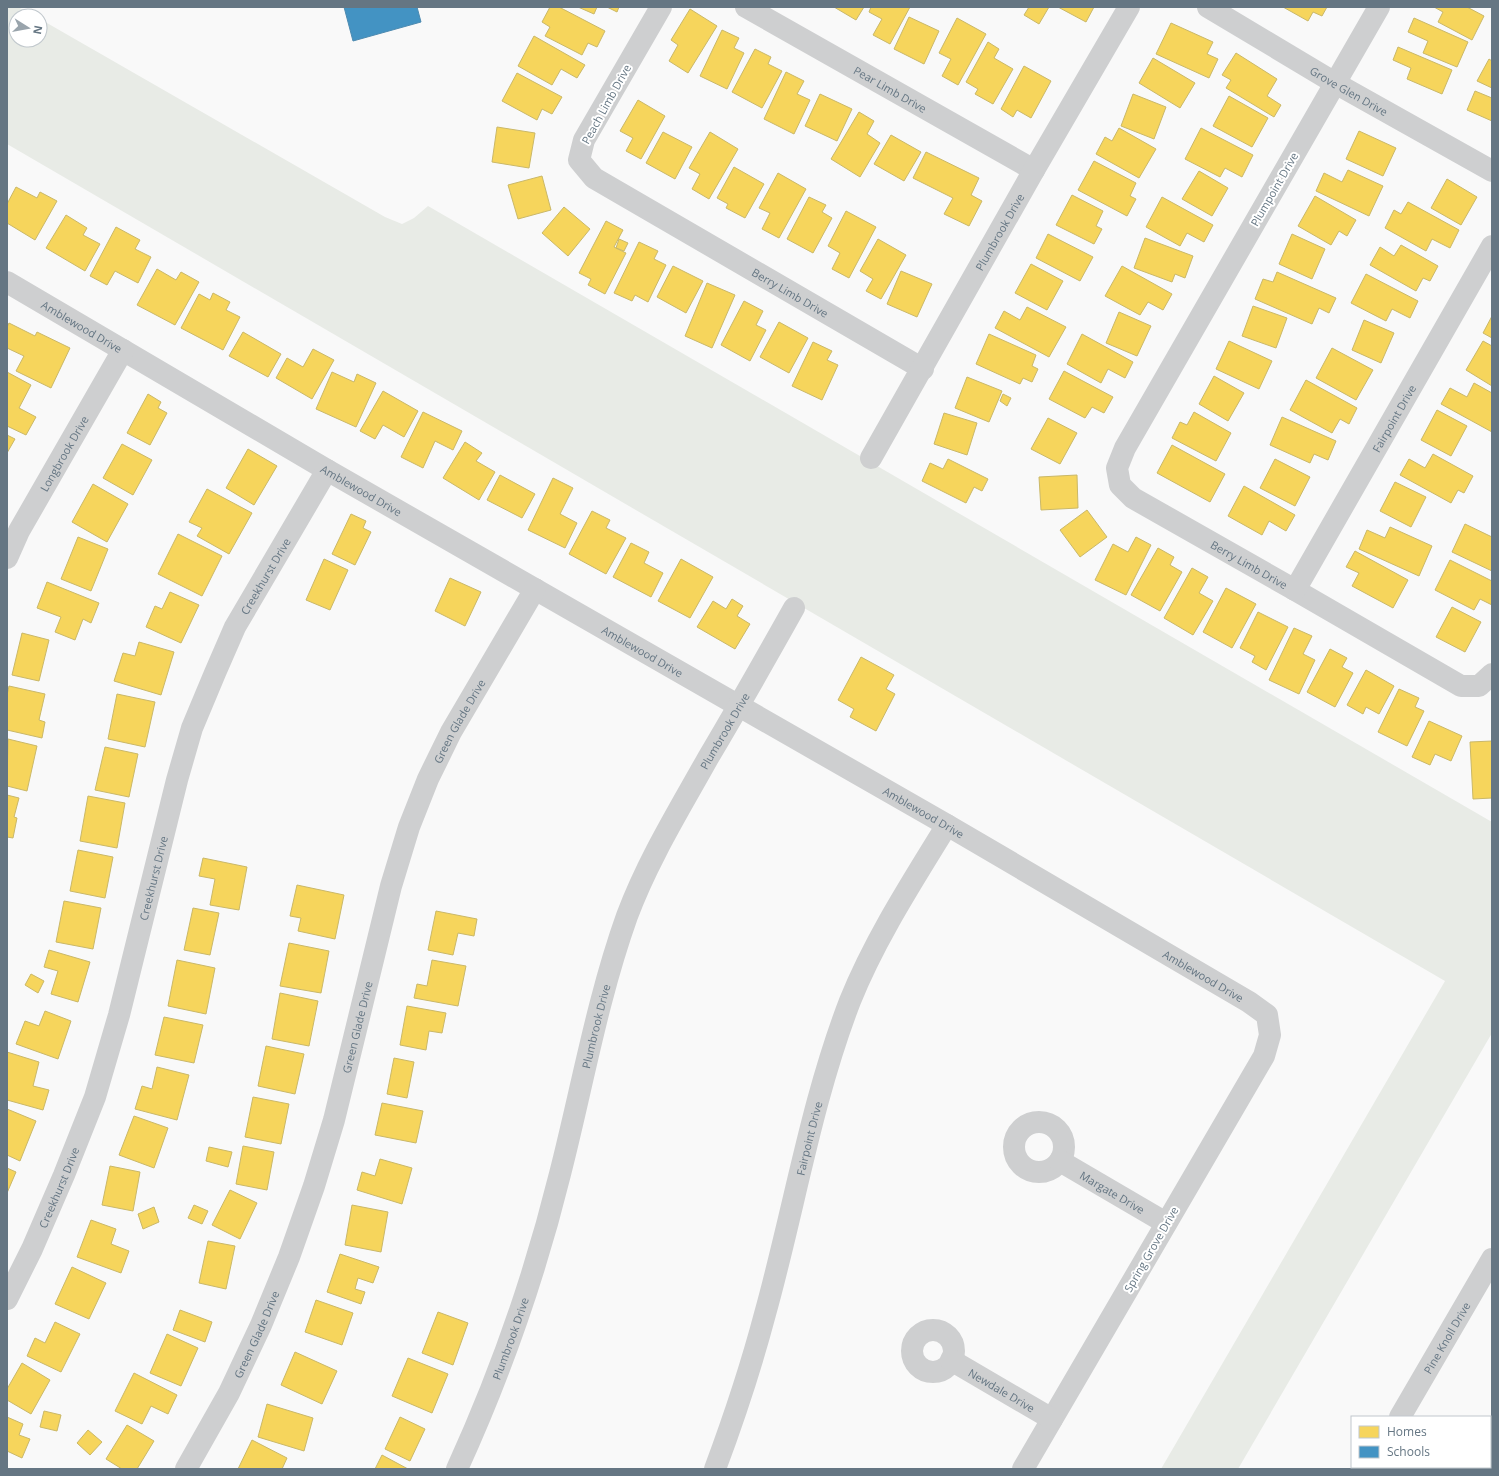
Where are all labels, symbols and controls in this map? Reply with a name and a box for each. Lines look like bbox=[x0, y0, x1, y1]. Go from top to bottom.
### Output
north arrow bbox=[8, 8, 48, 48]
text: N bbox=[30, 24, 47, 36]
street label: Peach Limb Drive bbox=[578, 61, 634, 147]
street label: Pear Limb Drive bbox=[851, 62, 930, 115]
street label: Grove Glen Drive bbox=[1307, 62, 1391, 119]
street label: Plumpoint Drive bbox=[1247, 149, 1301, 229]
street label: Plumbrook Drive bbox=[971, 190, 1027, 273]
street label: Berry Limb Drive bbox=[750, 264, 831, 320]
street label: Amblewood Drive bbox=[39, 297, 125, 356]
street label: Fairpoint Drive bbox=[1368, 382, 1419, 455]
street label: Longbrook Drive bbox=[36, 413, 91, 494]
street label: Amblewood Drive bbox=[318, 461, 405, 519]
street label: Creekhurst Drive bbox=[237, 535, 293, 617]
street label: Berry Limb Drive bbox=[1208, 536, 1290, 592]
street label: Amblewood Drive bbox=[599, 622, 686, 680]
street label: Green Glade Drive bbox=[429, 676, 488, 766]
street label: Plumbrook Drive bbox=[696, 690, 752, 772]
street label: Amblewood Drive bbox=[881, 783, 967, 841]
street label: Creekhurst Drive bbox=[135, 834, 170, 922]
street label: Amblewood Drive bbox=[1160, 946, 1247, 1005]
street label: Green Glade Drive bbox=[338, 979, 375, 1074]
street label: Plumbrook Drive bbox=[578, 982, 613, 1070]
street label: Fairpoint Drive bbox=[792, 1100, 825, 1177]
street label: Creekhurst Drive bbox=[35, 1145, 82, 1230]
street label: Margate Drive bbox=[1078, 1167, 1148, 1217]
street label: Spring Grove Drive bbox=[1120, 1204, 1182, 1294]
street label: Green Glade Drive bbox=[230, 1288, 282, 1380]
street label: Plumbrook Drive bbox=[488, 1295, 531, 1382]
street label: Pine Knoll Drive bbox=[1420, 1299, 1473, 1376]
street label: Newdale Drive bbox=[966, 1364, 1038, 1415]
legend bbox=[1351, 1416, 1491, 1468]
text: Homes bbox=[1387, 1423, 1427, 1440]
text: Schools bbox=[1387, 1443, 1430, 1460]

